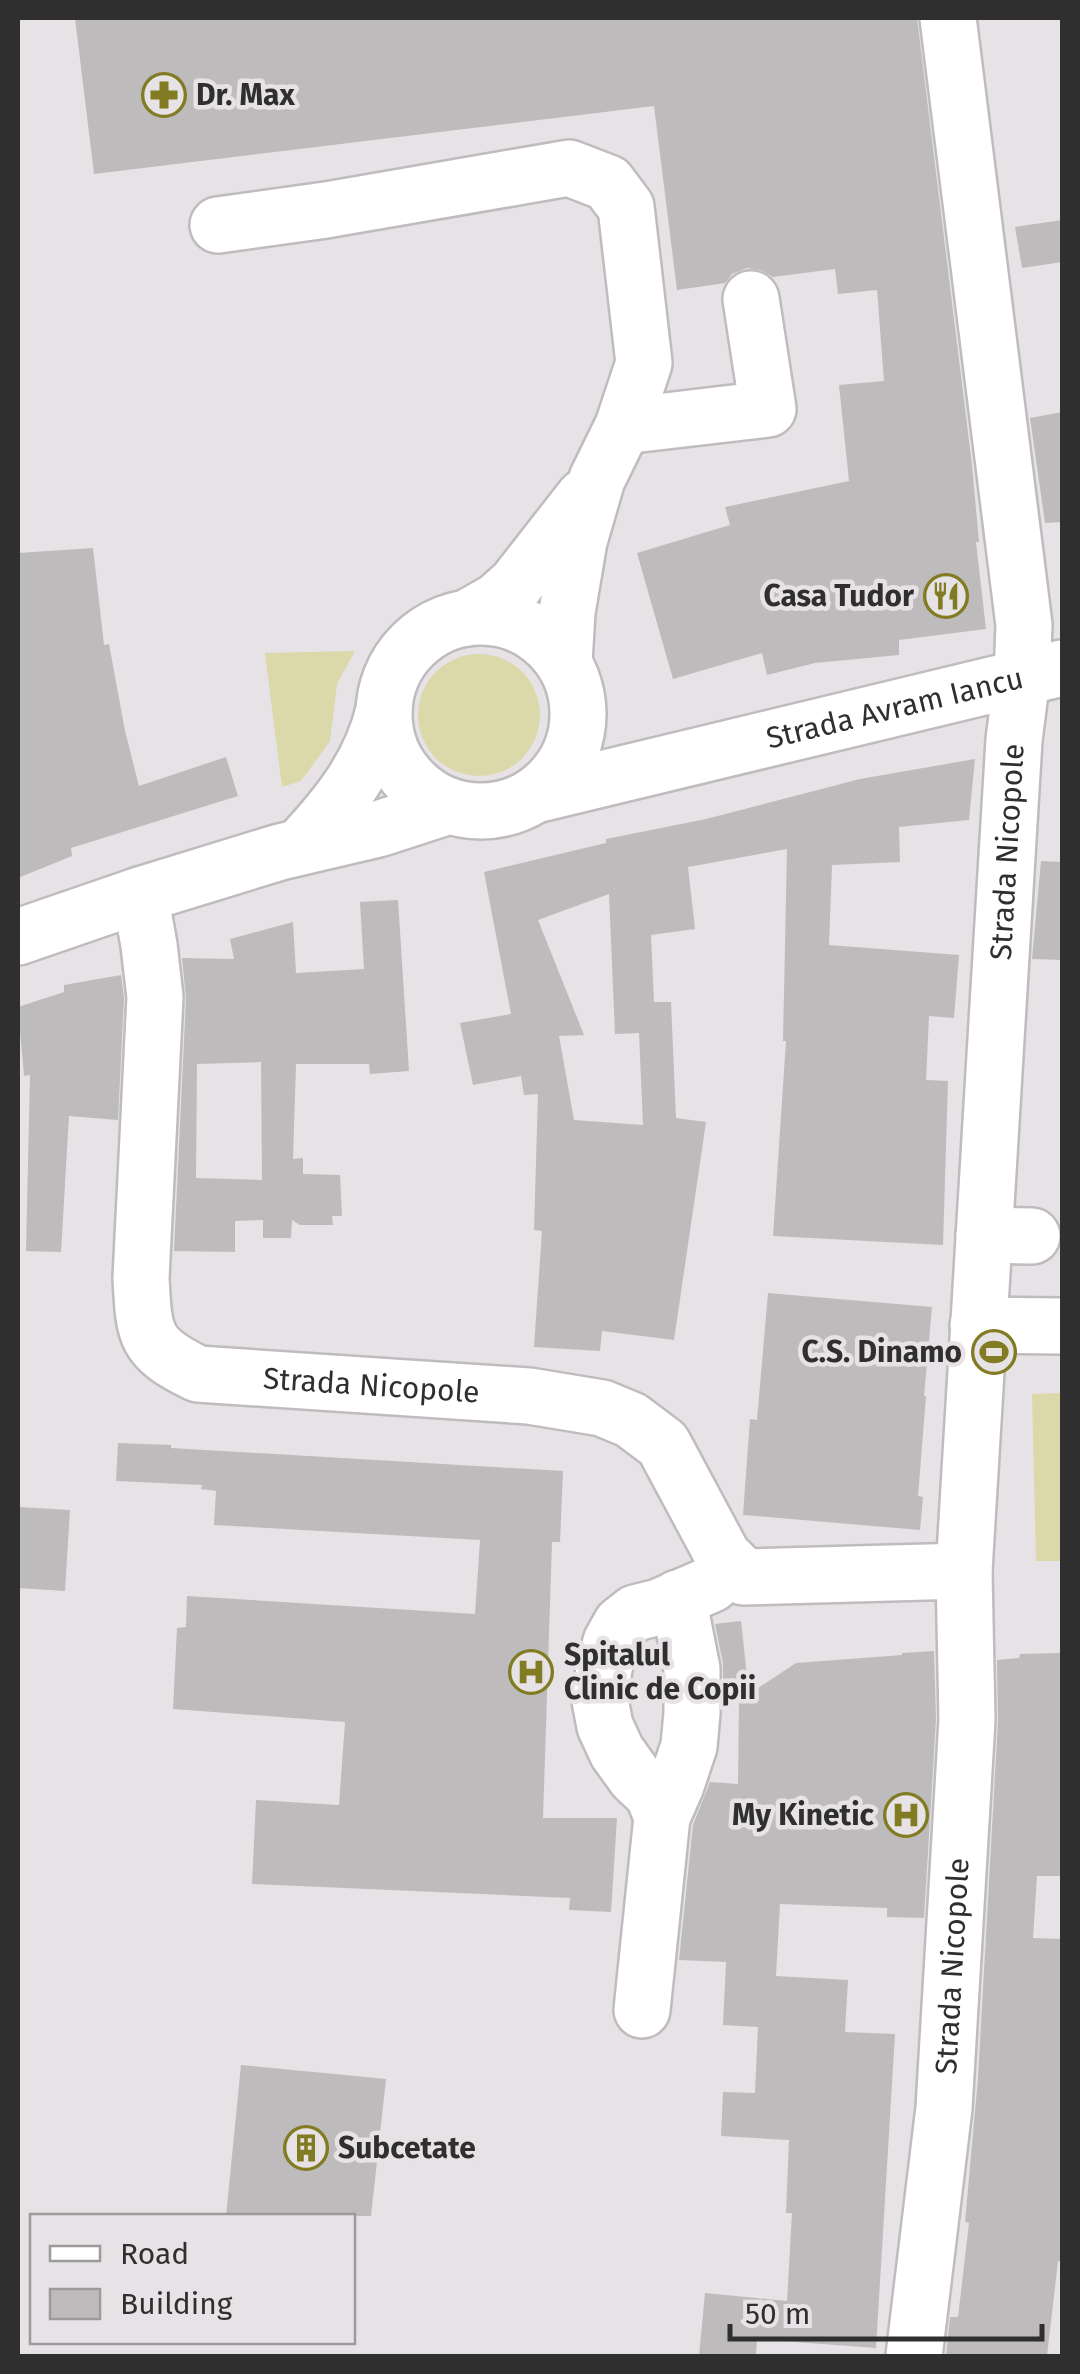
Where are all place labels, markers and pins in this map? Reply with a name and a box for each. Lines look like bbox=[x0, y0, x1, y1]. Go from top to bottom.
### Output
pharmacy icon: Dr. Max bbox=[141, 72, 187, 118]
place label: Dr. Max bbox=[196, 77, 295, 113]
restaurant icon: Casa Tudor bbox=[923, 573, 969, 619]
place label: Casa Tudor bbox=[763, 578, 915, 614]
sports icon: C.S. Dinamo bbox=[971, 1329, 1017, 1375]
place label: C.S. Dinamo bbox=[801, 1334, 962, 1370]
place label: Spitalul Clinic de Copii bbox=[564, 1637, 756, 1707]
hospital icon: Spitalul Clinic de Copii bbox=[508, 1649, 554, 1695]
hospital icon: My Kinetic bbox=[883, 1792, 929, 1838]
place label: My Kinetic bbox=[732, 1797, 875, 1833]
building icon: Subcetate bbox=[283, 2125, 329, 2171]
place label: Subcetate bbox=[338, 2130, 476, 2166]

